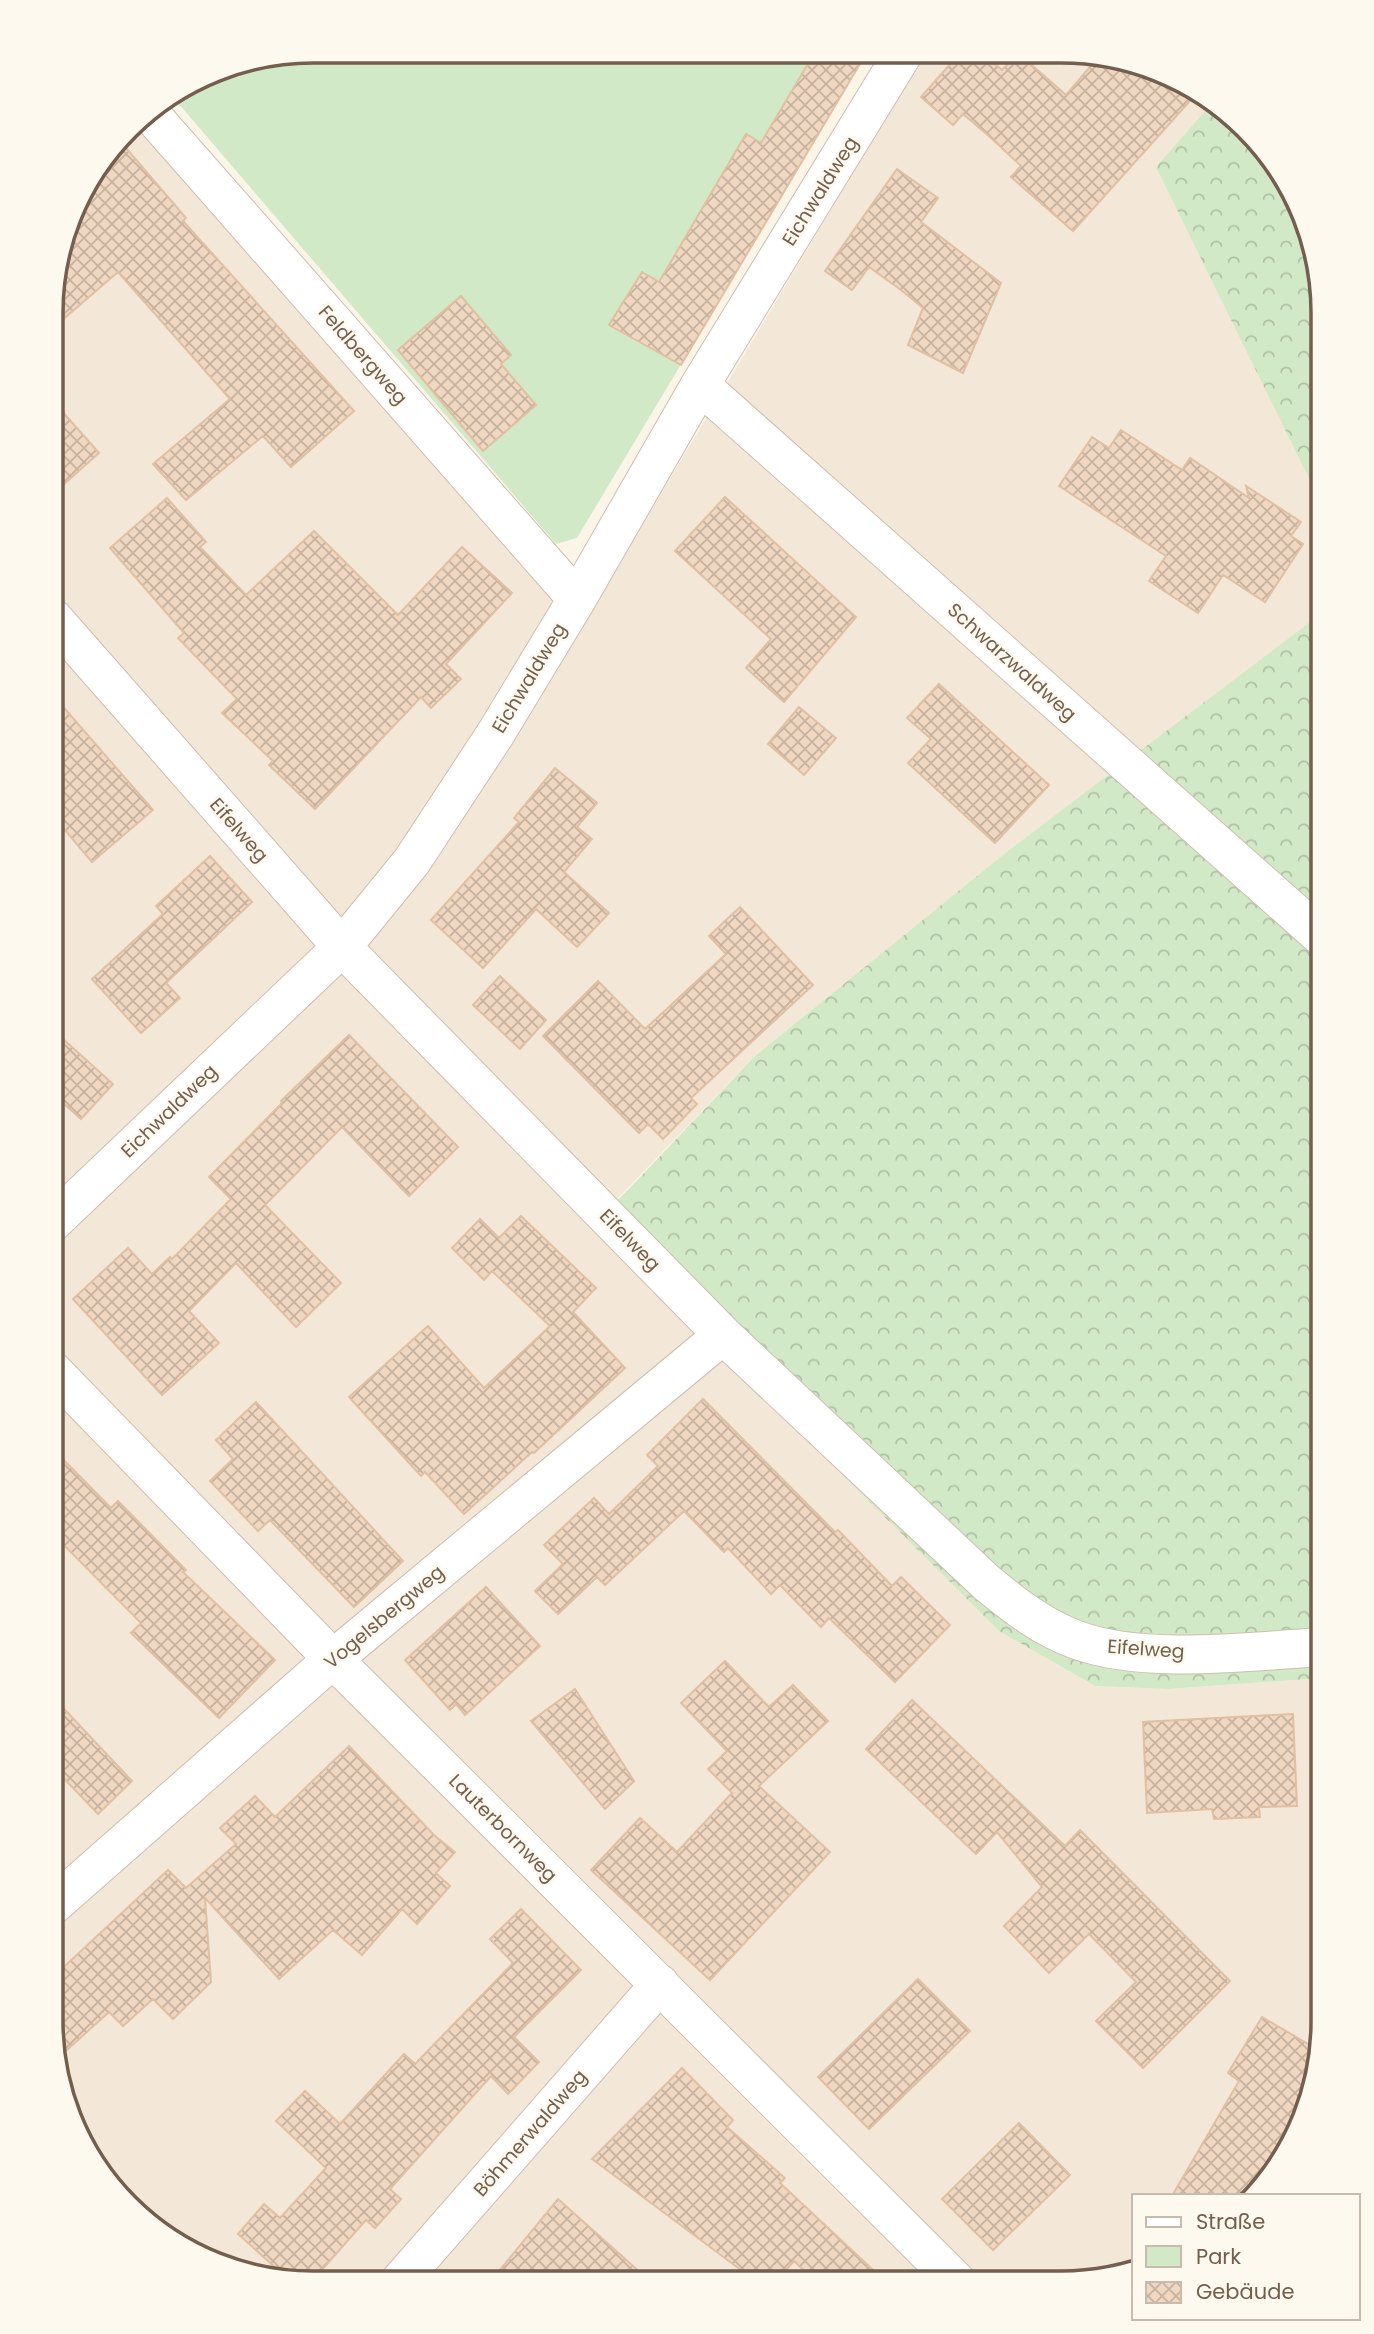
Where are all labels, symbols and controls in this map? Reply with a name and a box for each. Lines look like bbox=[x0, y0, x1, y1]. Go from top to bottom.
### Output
street label: Eichwaldweg bbox=[776, 131, 864, 251]
street label: Feldbergweg bbox=[312, 299, 414, 411]
street label: Schwarzwaldweg bbox=[942, 597, 1082, 727]
street label: Eichwaldweg bbox=[485, 618, 573, 738]
street label: Eifelweg bbox=[203, 792, 275, 868]
street label: Eichwaldweg bbox=[115, 1058, 223, 1164]
street label: Eifelweg bbox=[593, 1203, 667, 1277]
street label: Vogelsbergweg bbox=[318, 1559, 450, 1675]
street label: Eifelweg bbox=[1106, 1633, 1186, 1665]
street label: Lauterbornweg bbox=[443, 1768, 563, 1888]
street label: Böhmerwaldweg bbox=[467, 2064, 593, 2202]
legend bbox=[1132, 2194, 1360, 2320]
text: Straße bbox=[1196, 2207, 1265, 2236]
text: Park bbox=[1196, 2242, 1241, 2271]
text: Gebäude bbox=[1196, 2277, 1294, 2306]

